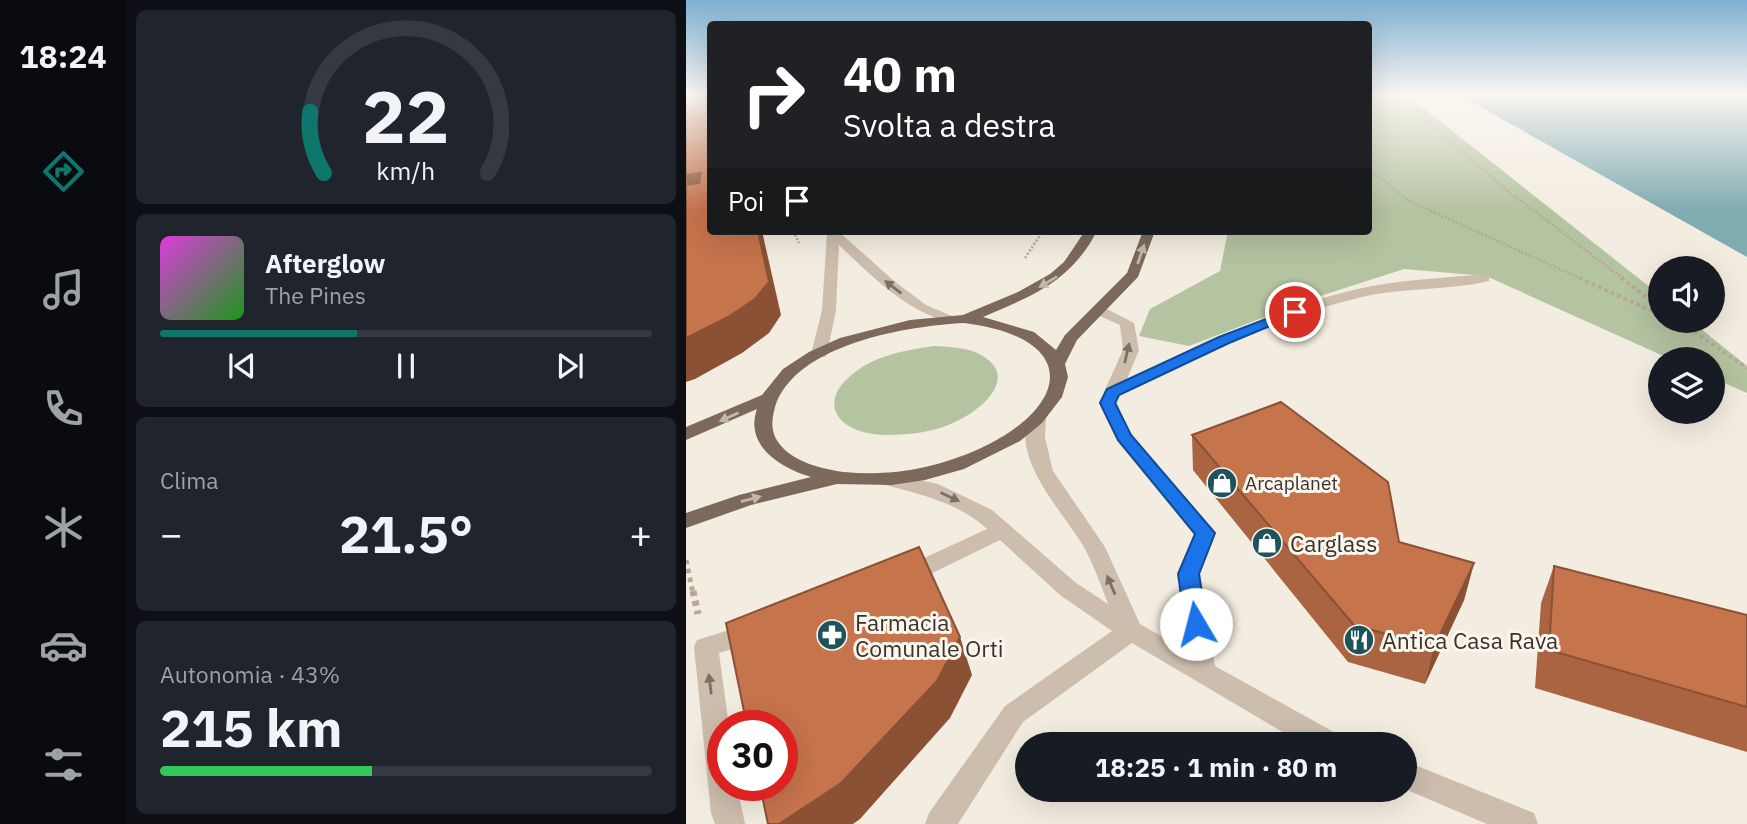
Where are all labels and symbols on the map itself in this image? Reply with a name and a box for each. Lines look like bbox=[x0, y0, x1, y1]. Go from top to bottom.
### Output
one-way arrow bbox=[1136, 243, 1147, 264]
one-way arrow bbox=[1038, 275, 1057, 288]
one-way arrow bbox=[885, 279, 903, 294]
pin bbox=[1265, 282, 1325, 342]
one-way arrow bbox=[1122, 342, 1133, 364]
one-way arrow bbox=[719, 411, 739, 423]
shop icon: Arcaplanet bbox=[1205, 466, 1239, 500]
place label: Arcaplanet bbox=[1245, 471, 1338, 495]
one-way arrow bbox=[940, 491, 960, 503]
one-way arrow bbox=[740, 493, 762, 504]
shop icon: Carglass bbox=[1250, 526, 1284, 560]
place label: Carglass bbox=[1290, 528, 1377, 558]
one-way arrow bbox=[1105, 575, 1116, 596]
position arrow bbox=[1159, 587, 1233, 661]
place label: Farmacia Comunale Orti bbox=[855, 607, 1004, 663]
pharmacy icon: Farmacia Comunale Orti bbox=[815, 618, 849, 652]
restaurant icon: Antica Casa Rava bbox=[1342, 623, 1376, 657]
place label: Antica Casa Rava bbox=[1382, 625, 1558, 655]
one-way arrow bbox=[705, 673, 716, 695]
speed limit sign: 30 bbox=[707, 710, 798, 801]

